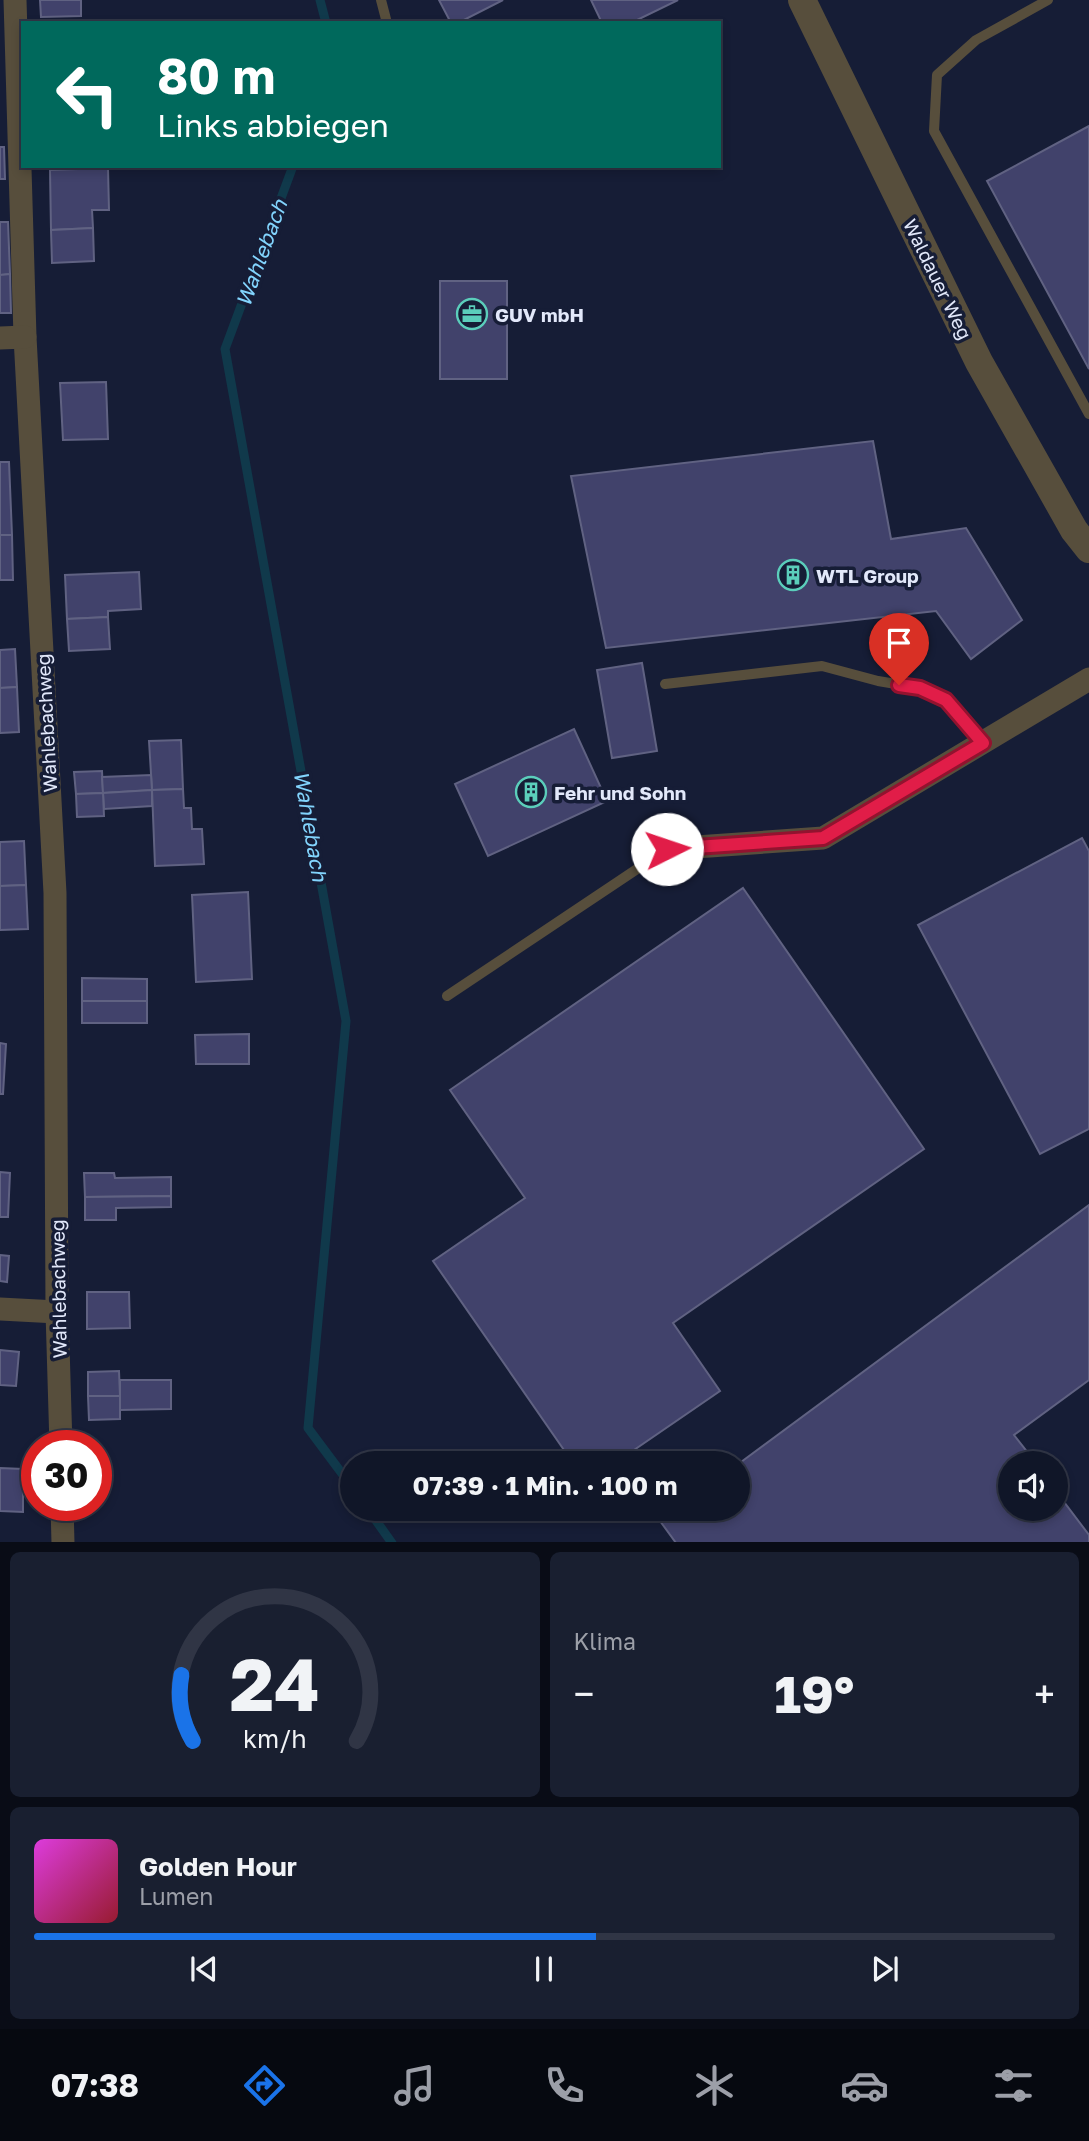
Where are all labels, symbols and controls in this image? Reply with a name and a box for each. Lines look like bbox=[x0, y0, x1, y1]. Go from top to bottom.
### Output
text: 80 m bbox=[157, 46, 275, 105]
icon: left bbox=[42, 49, 133, 140]
text: Links abbiegen bbox=[157, 106, 389, 144]
water label: Wahlebach bbox=[230, 195, 293, 310]
street label: Waldauer Weg bbox=[899, 215, 977, 343]
office icon: GUV mbH bbox=[455, 297, 489, 331]
place label: GUV mbH bbox=[495, 303, 584, 326]
building icon: WTL Group bbox=[776, 558, 810, 592]
place label: WTL Group bbox=[816, 564, 919, 587]
pin bbox=[869, 613, 929, 685]
icon: arrive bbox=[880, 624, 918, 662]
street label: Wahlebachweg bbox=[31, 653, 61, 793]
water label: Wahlebach bbox=[288, 769, 334, 884]
building icon: Fehr und Sohn bbox=[514, 775, 548, 809]
place label: Fehr und Sohn bbox=[554, 781, 686, 804]
position arrow bbox=[630, 812, 704, 886]
street label: Wahlebachweg bbox=[45, 1219, 71, 1359]
speed limit sign: 30 bbox=[21, 1430, 112, 1521]
map controls bbox=[998, 1451, 1068, 1521]
button: sound bbox=[998, 1451, 1068, 1521]
text: 07:39 · 1 Min. · 100 m bbox=[412, 1470, 678, 1501]
text: Klima bbox=[574, 1627, 636, 1655]
text: 24 bbox=[230, 1640, 320, 1727]
text: 19° bbox=[774, 1662, 854, 1724]
text: − bbox=[574, 1671, 594, 1716]
text: + bbox=[1034, 1671, 1055, 1716]
text: km/h bbox=[243, 1722, 307, 1753]
text: Golden Hour bbox=[139, 1851, 297, 1882]
text: Lumen bbox=[139, 1882, 213, 1910]
icon: previous bbox=[185, 1950, 223, 1988]
icon: pause bbox=[525, 1950, 563, 1988]
icon: next bbox=[866, 1950, 904, 1988]
icon: directions bbox=[240, 2061, 289, 2110]
icon: music bbox=[390, 2061, 439, 2110]
icon: phone bbox=[540, 2061, 589, 2110]
icon: climate bbox=[690, 2061, 739, 2110]
icon: car bbox=[840, 2061, 889, 2110]
icon: filters bbox=[989, 2061, 1038, 2110]
text: 07:38 bbox=[50, 2066, 139, 2104]

